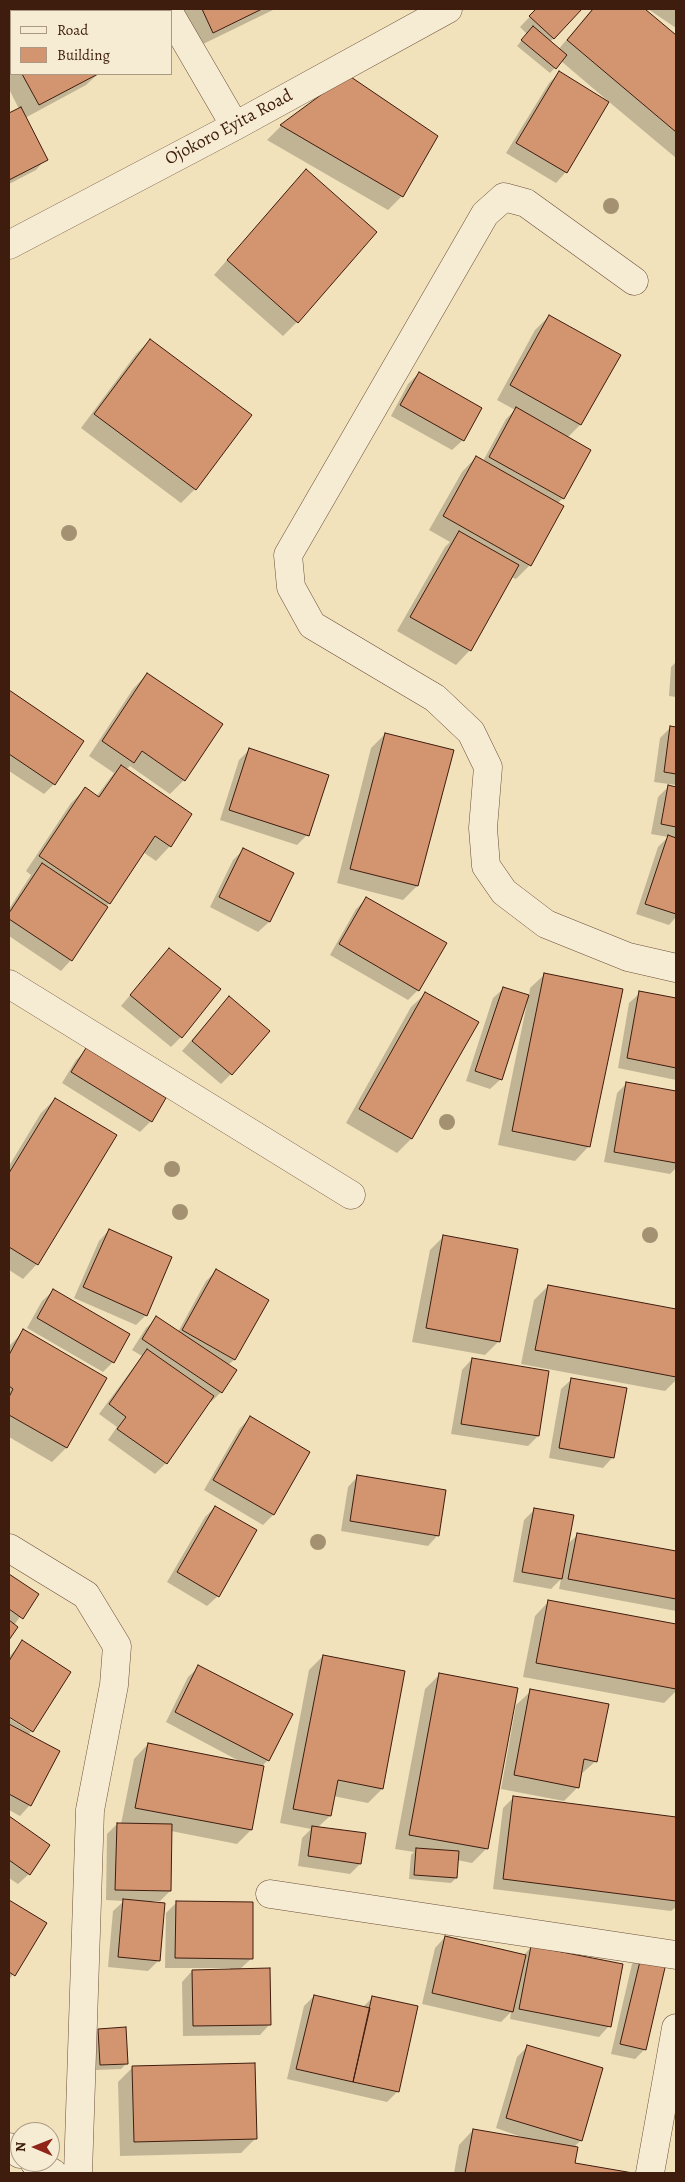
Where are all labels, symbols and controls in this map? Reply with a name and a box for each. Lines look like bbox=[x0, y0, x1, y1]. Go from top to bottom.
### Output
legend bbox=[10, 10, 172, 75]
text: Road bbox=[57, 20, 88, 40]
text: Building bbox=[57, 45, 110, 65]
street label: Ojokoro Eyita Road bbox=[162, 85, 296, 171]
north arrow bbox=[10, 2122, 60, 2172]
text: N bbox=[11, 2141, 30, 2152]

